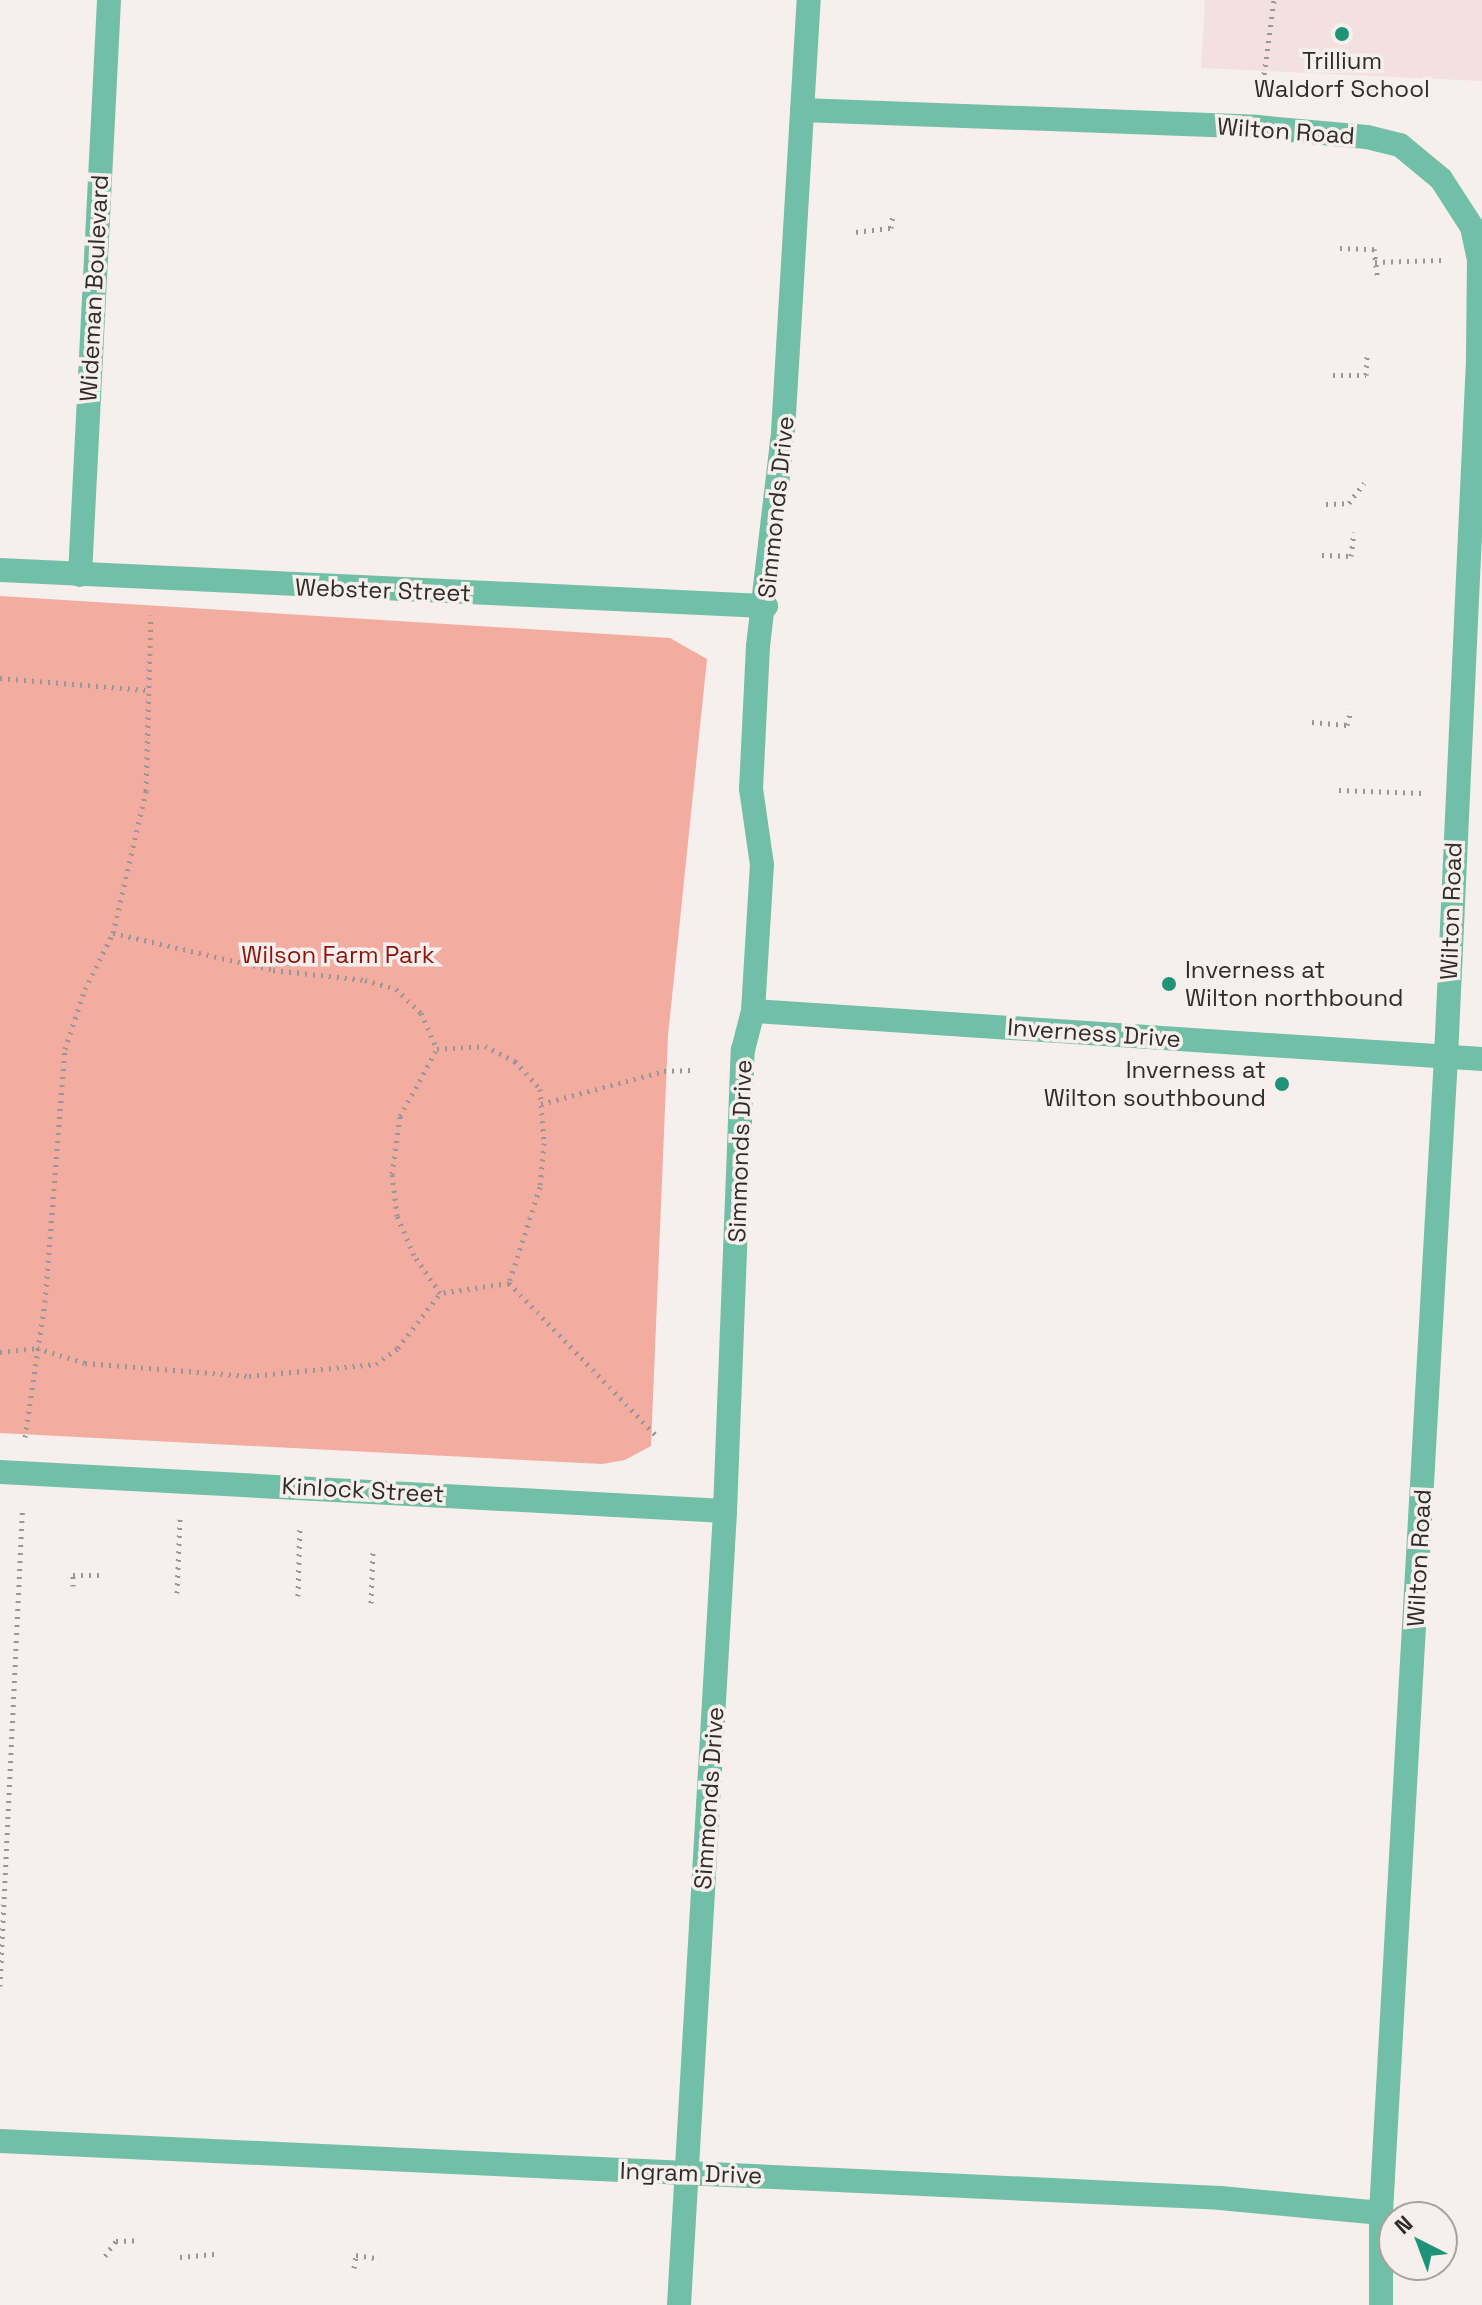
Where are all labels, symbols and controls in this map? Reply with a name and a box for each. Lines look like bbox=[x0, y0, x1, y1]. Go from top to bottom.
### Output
marker: Trillium Waldorf School bbox=[1333, 25, 1351, 43]
place label: Trillium Waldorf School bbox=[1254, 47, 1430, 103]
street label: Wilton Road bbox=[1216, 112, 1356, 150]
street label: Wideman Boulevard bbox=[74, 174, 114, 402]
street label: Simmonds Drive bbox=[752, 414, 800, 600]
street label: Webster Street bbox=[295, 573, 471, 607]
street label: Wilton Road bbox=[1434, 842, 1468, 980]
park label: Wilson Farm Park bbox=[241, 941, 435, 969]
place label: Inverness at Wilton northbound bbox=[1185, 956, 1404, 1012]
marker: Inverness at Wilton northbound bbox=[1160, 975, 1178, 993]
street label: Inverness Drive bbox=[1006, 1013, 1182, 1053]
place label: Inverness at Wilton southbound bbox=[1044, 1056, 1266, 1112]
street label: Simmonds Drive bbox=[722, 1059, 758, 1243]
marker: Inverness at Wilton southbound bbox=[1273, 1075, 1291, 1093]
street label: Kinlock Street bbox=[281, 1471, 445, 1509]
street label: Wilton Road bbox=[1401, 1488, 1437, 1628]
street label: Simmonds Drive bbox=[688, 1706, 730, 1890]
street label: Ingram Drive bbox=[619, 2156, 763, 2190]
north arrow bbox=[1378, 2201, 1458, 2281]
text: N bbox=[1388, 2209, 1418, 2240]

